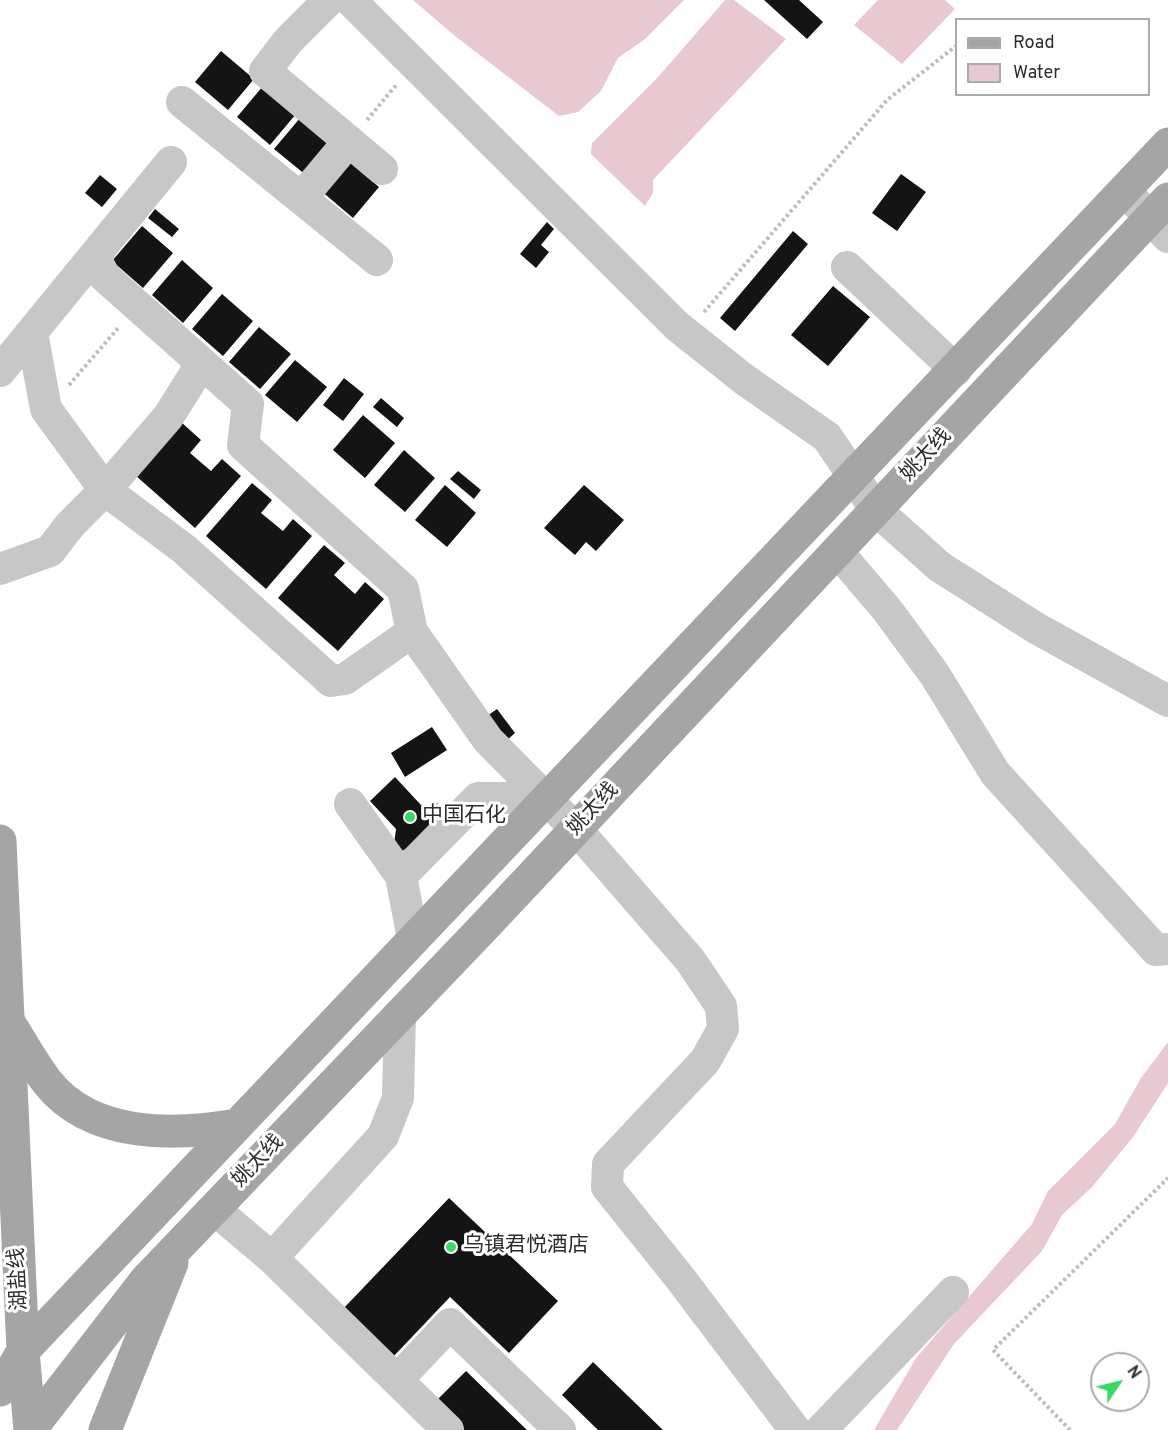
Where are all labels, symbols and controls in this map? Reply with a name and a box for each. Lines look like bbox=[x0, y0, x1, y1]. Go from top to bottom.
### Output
legend bbox=[955, 18, 1150, 96]
text: Road bbox=[1013, 32, 1055, 55]
text: Water bbox=[1013, 62, 1060, 85]
street label: 姚太线 bbox=[896, 424, 958, 488]
street label: 姚太线 bbox=[563, 778, 625, 842]
place label: 中国石化 bbox=[422, 804, 506, 830]
marker: 中国石化 bbox=[403, 810, 417, 824]
street label: 姚太线 bbox=[228, 1131, 290, 1193]
place label: 乌镇君悦酒店 bbox=[463, 1234, 589, 1260]
marker: 乌镇君悦酒店 bbox=[444, 1240, 458, 1254]
street label: 湖盐线 bbox=[6, 1247, 34, 1311]
north arrow bbox=[1090, 1352, 1150, 1412]
text: N bbox=[1122, 1362, 1145, 1383]

